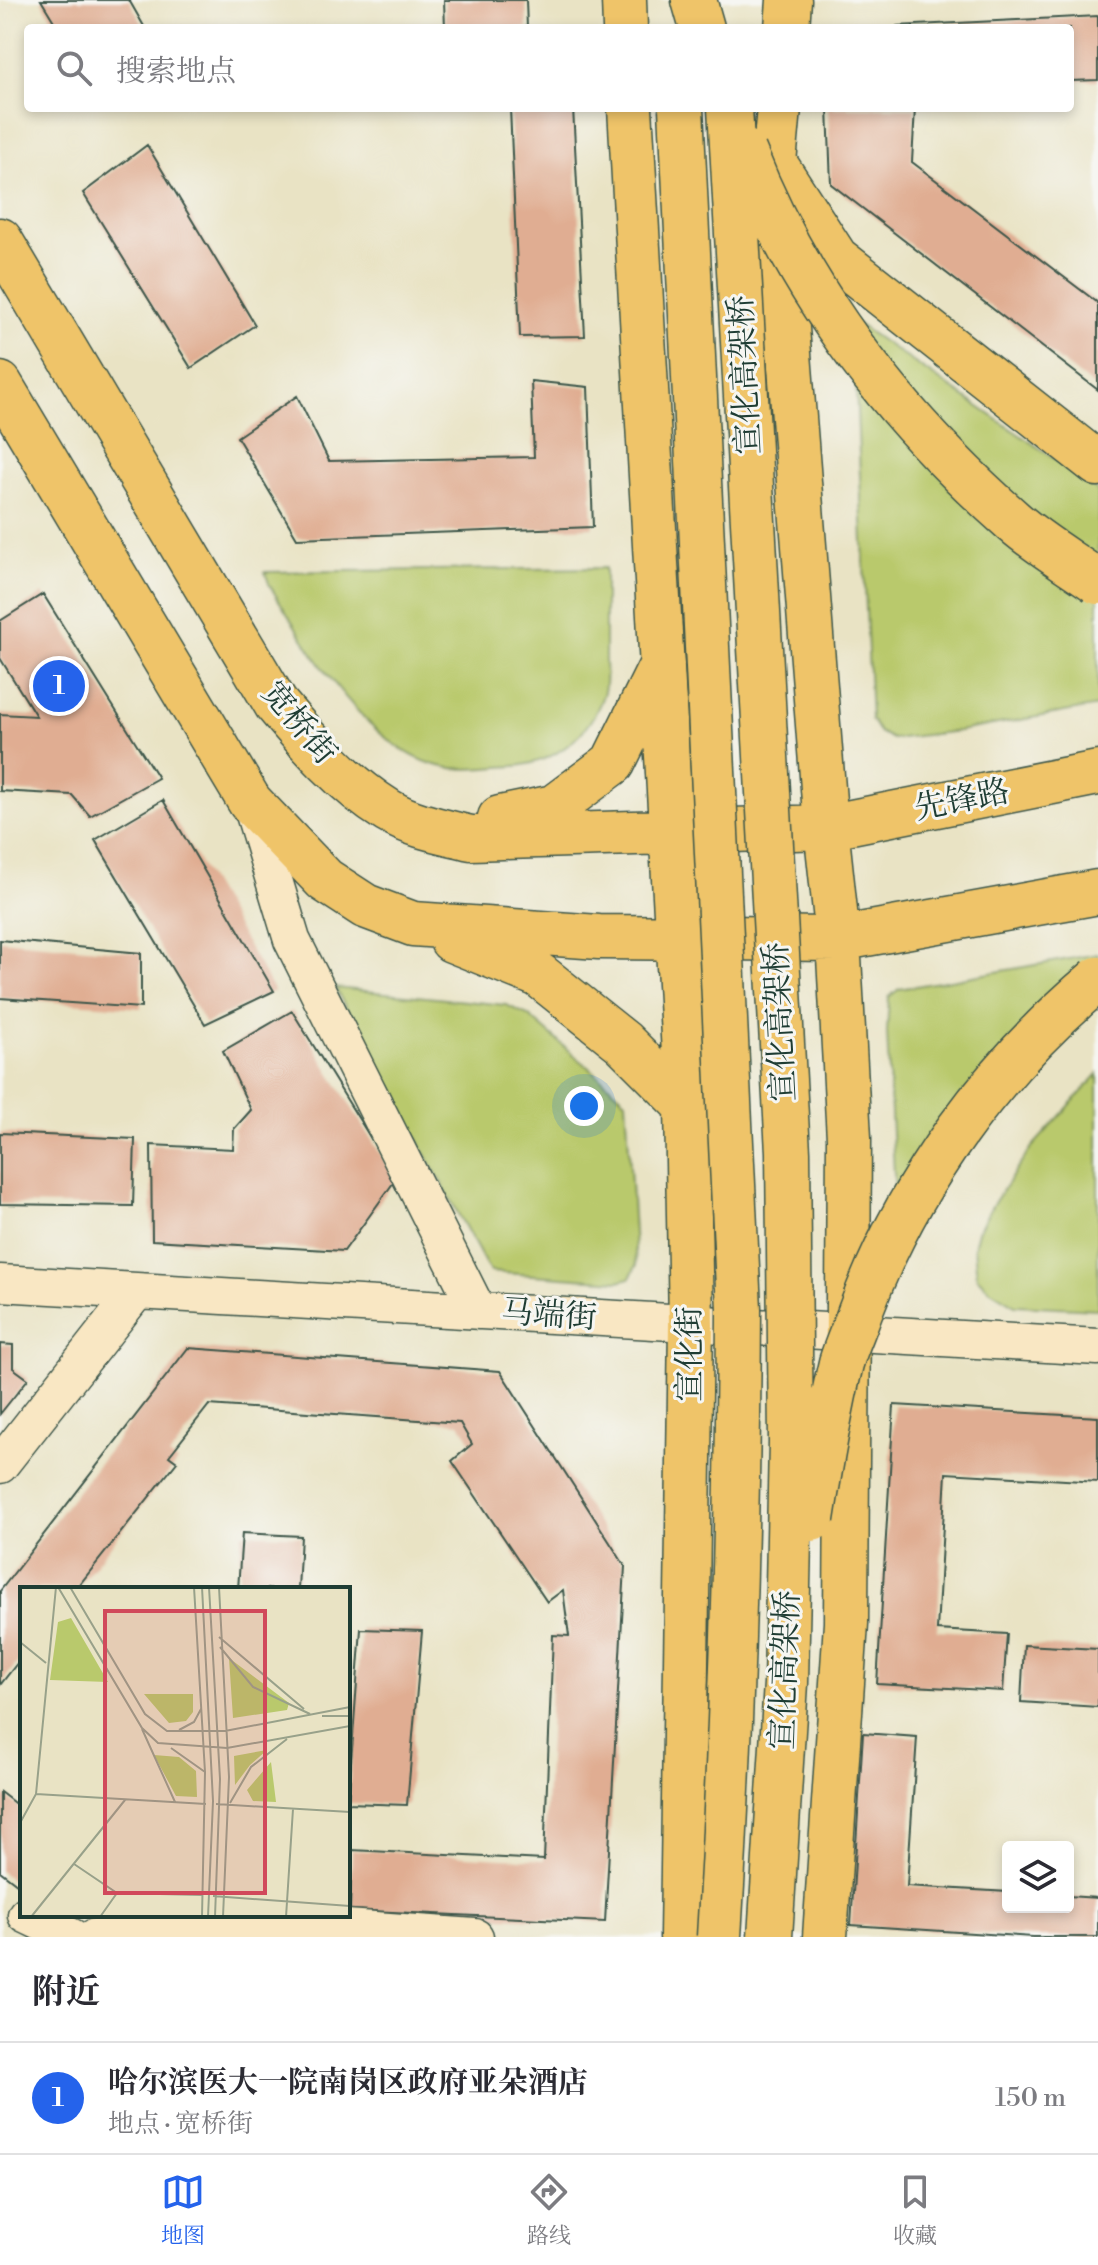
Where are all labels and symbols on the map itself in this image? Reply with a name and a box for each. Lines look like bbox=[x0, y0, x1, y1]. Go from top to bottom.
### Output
street label: 宣化高架桥 bbox=[721, 294, 769, 456]
pin: 1 bbox=[33, 656, 85, 716]
street label: 宽桥街 bbox=[253, 673, 345, 773]
street label: 先锋路 bbox=[911, 771, 1013, 829]
street label: 宣化高架桥 bbox=[756, 941, 804, 1103]
your location bbox=[564, 1086, 604, 1126]
street label: 马端街 bbox=[500, 1292, 598, 1338]
street label: 宣化街 bbox=[670, 1306, 710, 1402]
inset map bbox=[20, 1587, 350, 1917]
street label: 宣化高架桥 bbox=[762, 1589, 808, 1751]

